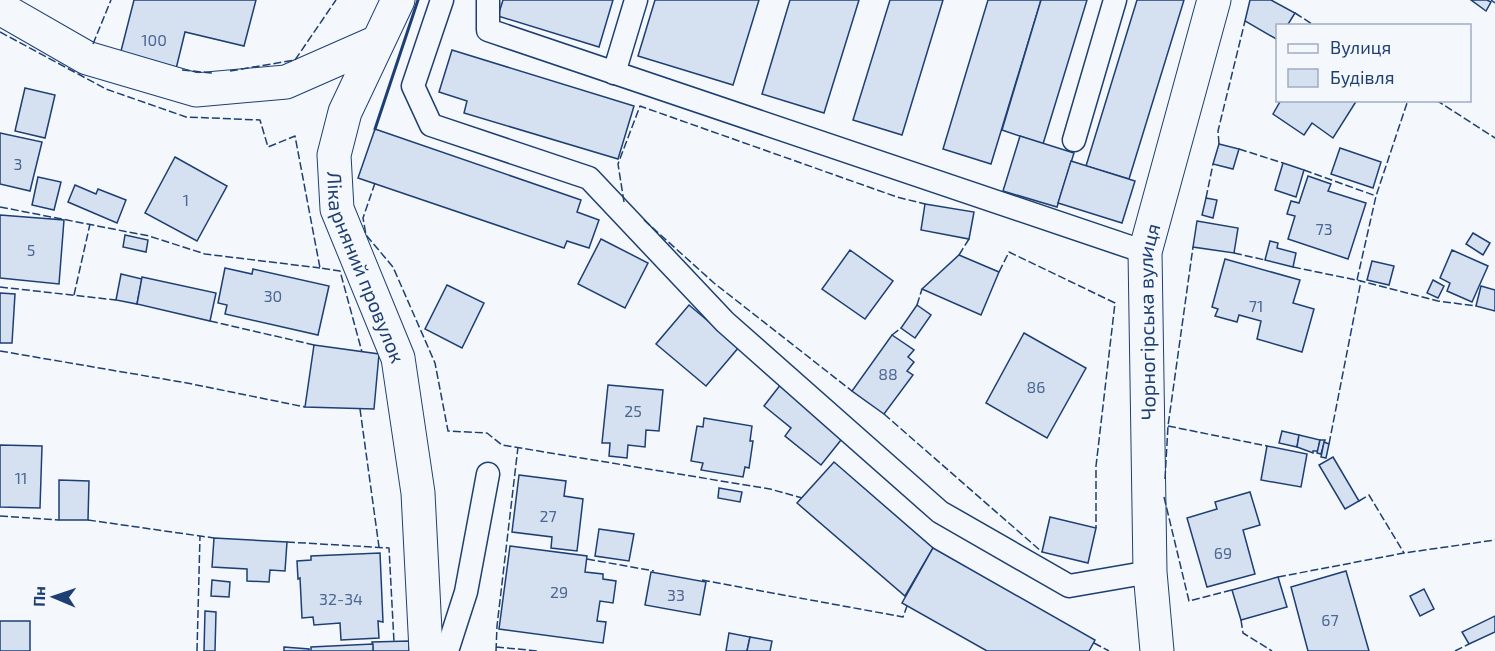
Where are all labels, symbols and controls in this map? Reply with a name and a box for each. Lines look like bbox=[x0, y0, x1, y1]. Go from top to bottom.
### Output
legend bbox=[1276, 24, 1471, 102]
house number: 100 bbox=[141, 30, 167, 49]
text: Вулиця bbox=[1330, 36, 1391, 58]
text: Будівля bbox=[1330, 66, 1394, 88]
house number: 3 bbox=[14, 154, 22, 173]
street label: Лікарняний провулок bbox=[323, 171, 411, 366]
house number: 1 bbox=[183, 190, 189, 209]
house number: 73 bbox=[1315, 219, 1333, 238]
street label: Чорногірська вулиця bbox=[1132, 220, 1164, 420]
house number: 5 bbox=[27, 240, 35, 259]
house number: 30 bbox=[264, 286, 282, 305]
house number: 71 bbox=[1249, 296, 1263, 315]
house number: 88 bbox=[878, 364, 898, 383]
house number: 86 bbox=[1027, 377, 1045, 396]
house number: 25 bbox=[624, 401, 642, 420]
house number: 11 bbox=[15, 468, 27, 487]
house number: 27 bbox=[539, 506, 557, 525]
house number: 69 bbox=[1214, 543, 1232, 562]
north arrow bbox=[24, 567, 84, 627]
house number: 29 bbox=[550, 582, 568, 601]
house number: 33 bbox=[667, 585, 685, 604]
text: Пн bbox=[29, 586, 48, 607]
house number: 32-34 bbox=[319, 589, 363, 608]
house number: 67 bbox=[1321, 610, 1339, 629]

